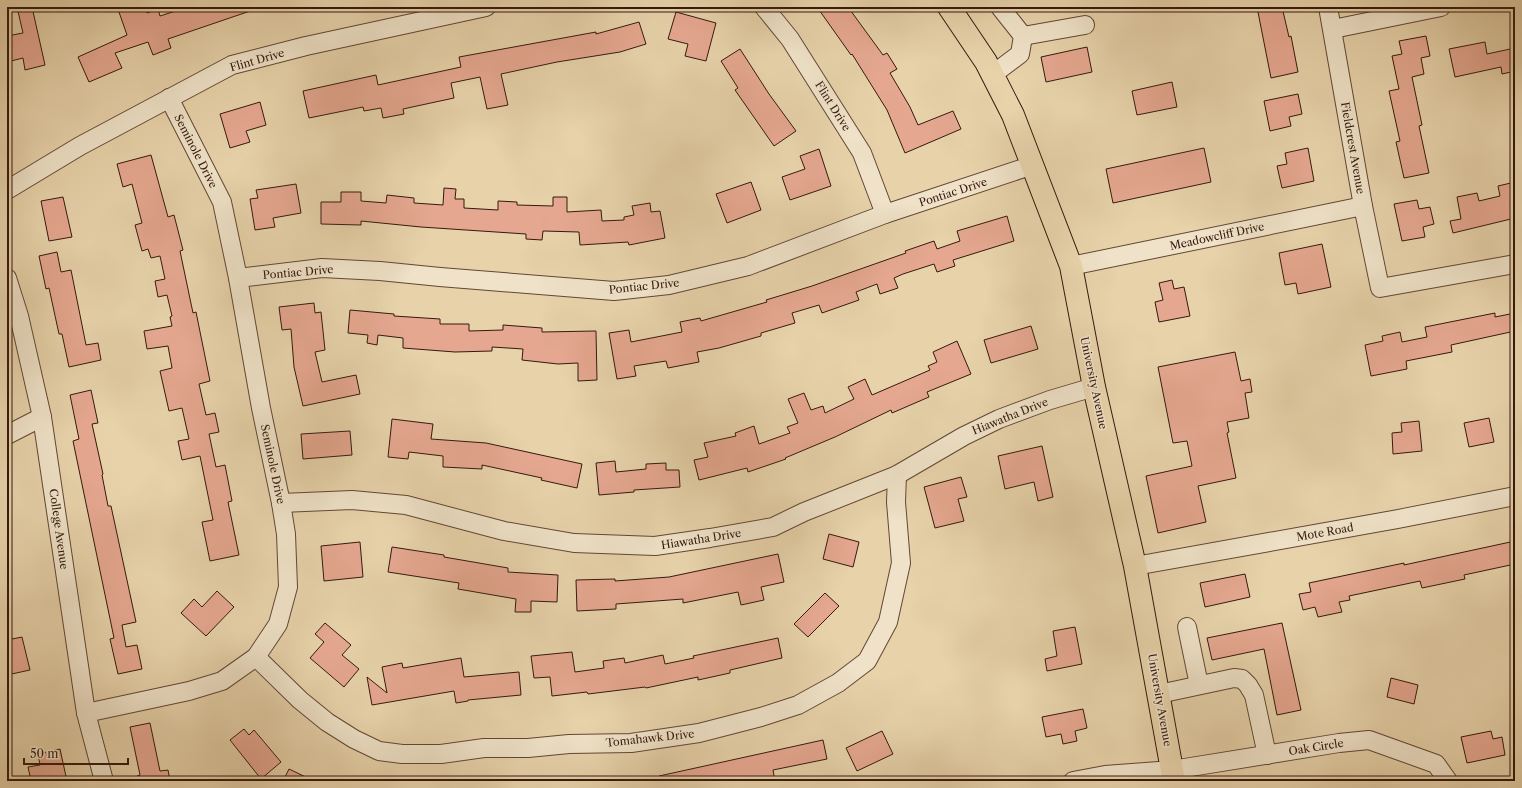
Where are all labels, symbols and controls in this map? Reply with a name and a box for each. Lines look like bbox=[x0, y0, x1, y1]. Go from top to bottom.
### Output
street label: Flint Drive bbox=[228, 46, 286, 74]
street label: Flint Drive bbox=[812, 79, 854, 133]
street label: Fieldcrest Avenue bbox=[1338, 101, 1368, 195]
street label: Seminole Drive bbox=[171, 112, 221, 190]
street label: Pontiac Drive bbox=[917, 174, 989, 210]
street label: Meadowcliff Drive bbox=[1168, 219, 1266, 253]
street label: Pontiac Drive bbox=[262, 262, 334, 282]
street label: Pontiac Drive bbox=[608, 275, 680, 297]
street label: University Avenue bbox=[1077, 335, 1111, 431]
street label: Hiawatha Drive bbox=[970, 394, 1050, 438]
street label: Seminole Drive bbox=[258, 423, 288, 505]
street label: College Avenue bbox=[46, 488, 72, 570]
street label: Mote Road bbox=[1295, 520, 1355, 544]
street label: Hiawatha Drive bbox=[660, 526, 742, 552]
street label: University Avenue bbox=[1145, 652, 1175, 748]
street label: Tomahawk Drive bbox=[605, 726, 695, 750]
street label: Oak Circle bbox=[1287, 736, 1345, 758]
scale bar bbox=[24, 740, 128, 766]
text: 50 m bbox=[30, 746, 59, 761]

